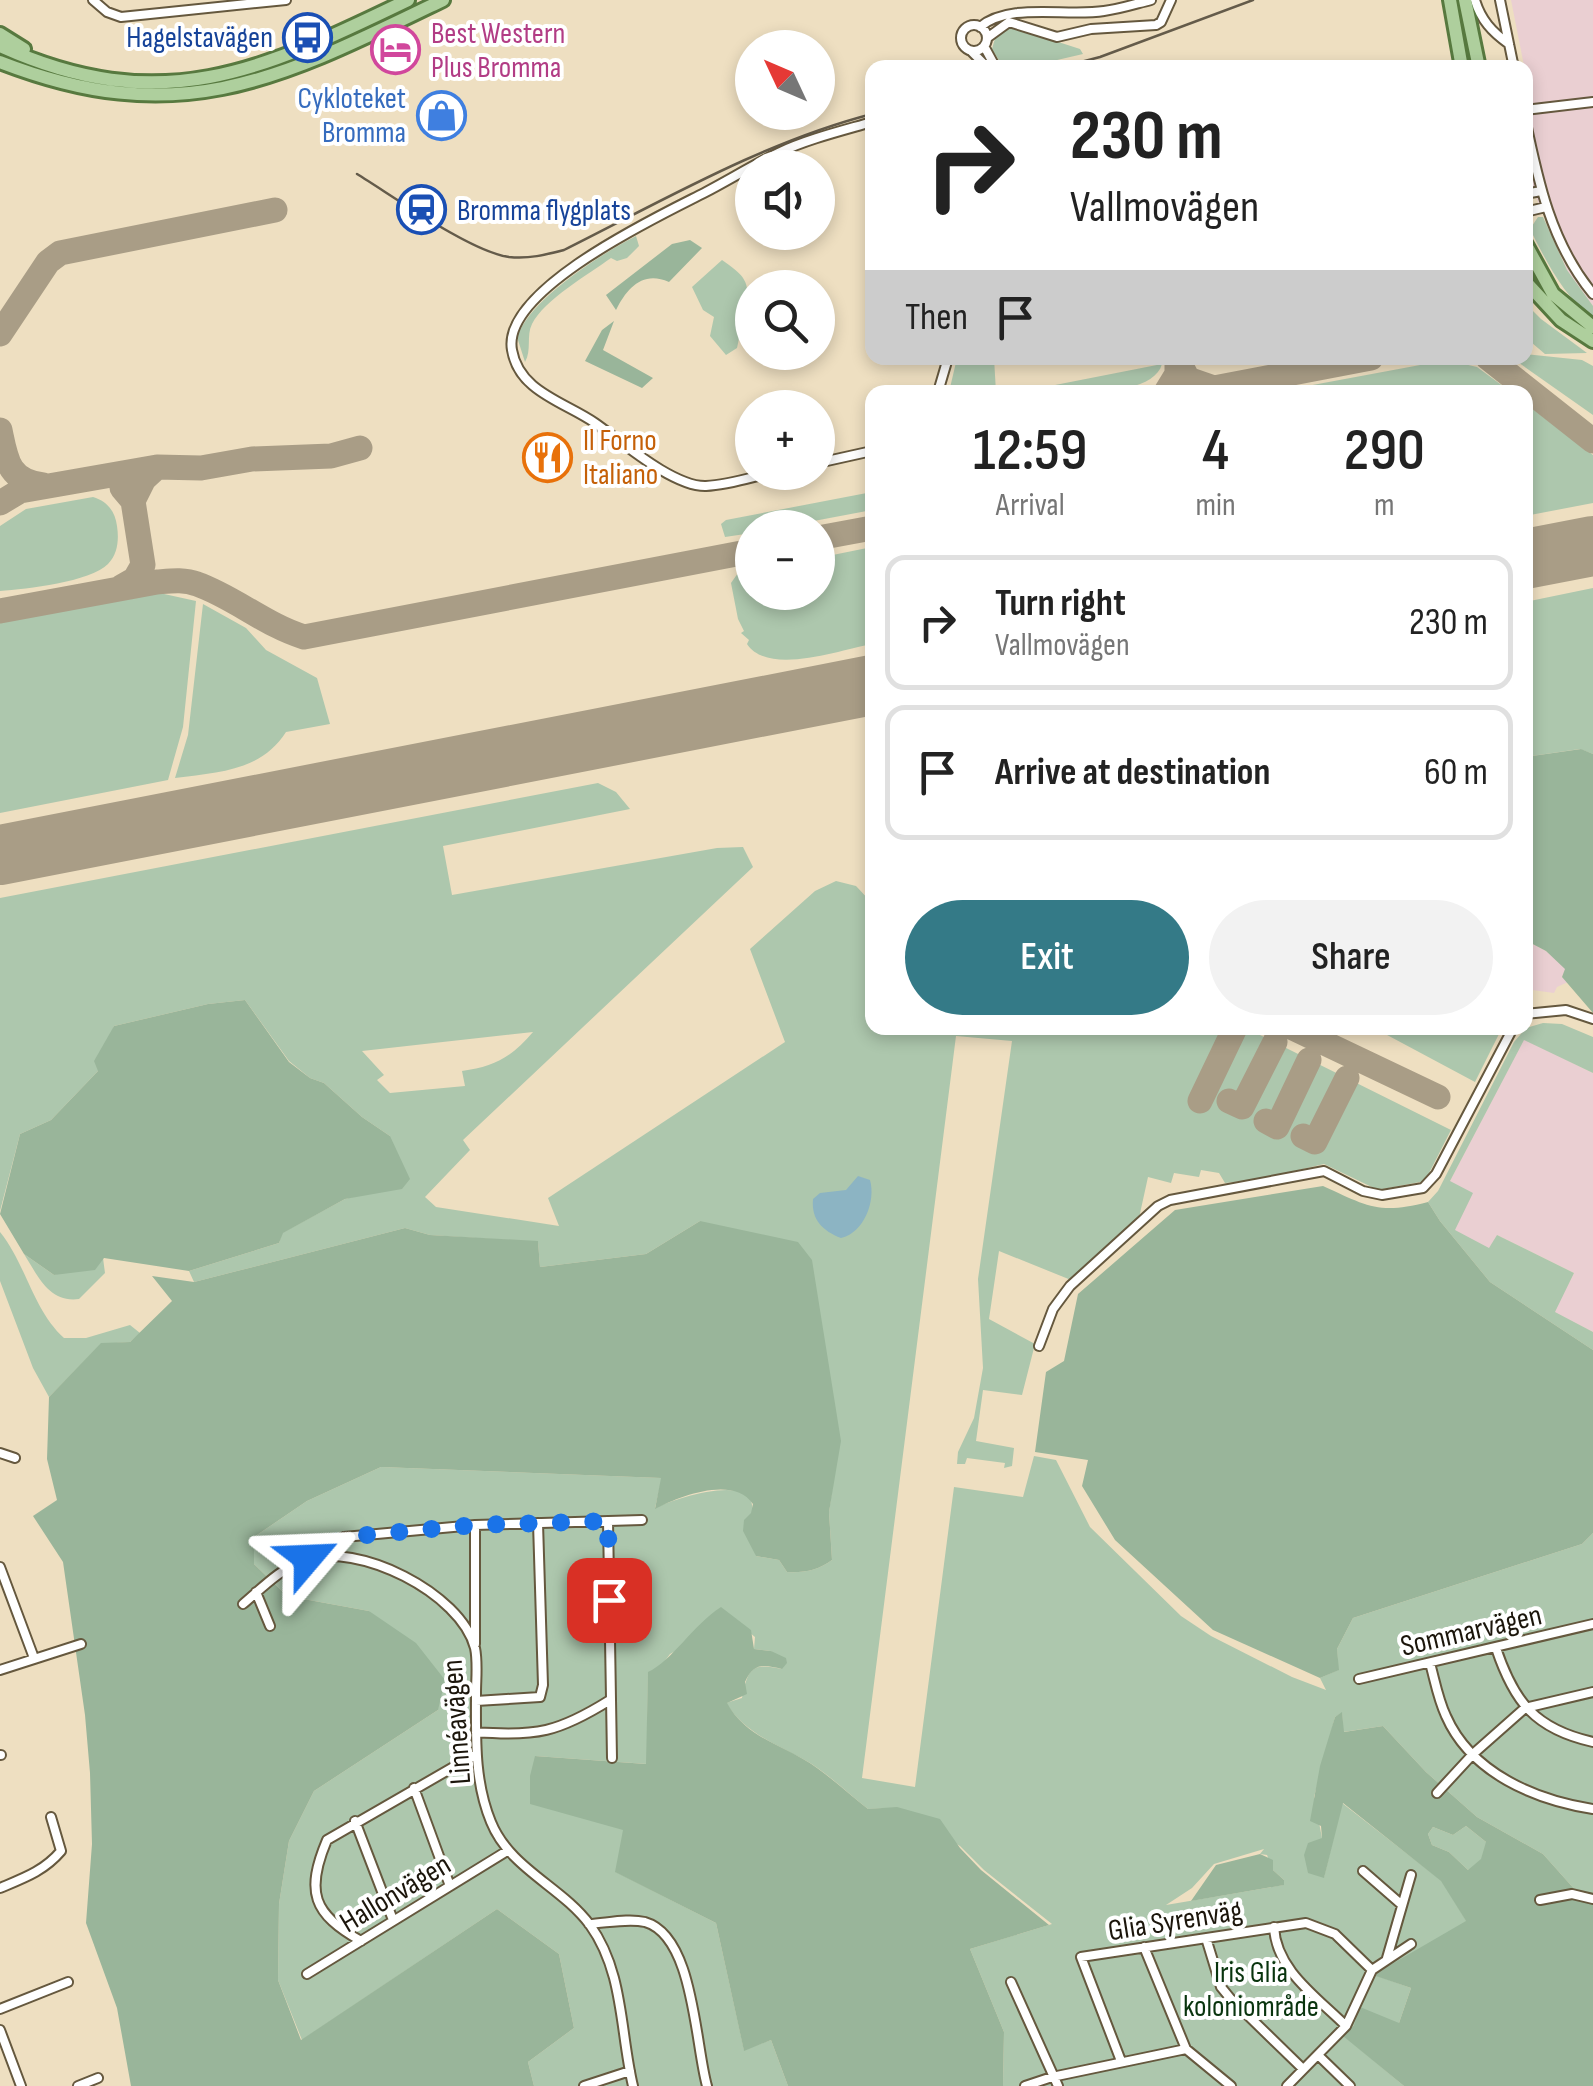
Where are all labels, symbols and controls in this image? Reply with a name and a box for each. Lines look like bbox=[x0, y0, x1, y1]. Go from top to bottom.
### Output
bus stop icon: Hagelstavägen bbox=[282, 11, 334, 63]
place label: Best Western Plus Bromma bbox=[431, 16, 565, 86]
place label: Hagelstavägen bbox=[126, 20, 273, 56]
hotel icon: Best Western Plus Bromma bbox=[370, 24, 422, 76]
north arrow bbox=[735, 30, 835, 130]
map controls bbox=[735, 30, 835, 610]
place label: Cykloteket Bromma bbox=[297, 81, 406, 151]
shop icon: Cykloteket Bromma bbox=[415, 89, 467, 141]
text: 230 m bbox=[1070, 95, 1223, 179]
icon: right bbox=[905, 100, 1035, 230]
button: sound bbox=[735, 150, 835, 250]
text: Vallmovägen bbox=[1070, 180, 1259, 235]
station icon: Bromma flygplats bbox=[396, 184, 448, 236]
place label: Bromma flygplats bbox=[457, 193, 631, 229]
button: search bbox=[735, 270, 835, 370]
icon: arrive bbox=[988, 290, 1043, 345]
text: Then bbox=[905, 295, 968, 340]
button: + bbox=[735, 390, 835, 490]
text: 12:59 bbox=[973, 415, 1087, 487]
text: 4 bbox=[1202, 415, 1229, 487]
text: 290 bbox=[1344, 415, 1425, 487]
place label: Il Forno Italiano bbox=[583, 423, 658, 493]
restaurant icon: Il Forno Italiano bbox=[522, 431, 574, 483]
text: Arrival bbox=[996, 486, 1065, 525]
text: min bbox=[1196, 486, 1236, 525]
text: m bbox=[1374, 486, 1395, 525]
button: − bbox=[735, 510, 835, 610]
text: Turn right bbox=[995, 581, 1126, 626]
icon: right bbox=[910, 595, 965, 650]
text: 230 m bbox=[1409, 600, 1488, 645]
text: Vallmovägen bbox=[995, 626, 1130, 665]
icon: arrive bbox=[910, 745, 965, 800]
text: Arrive at destination bbox=[995, 750, 1270, 795]
text: 60 m bbox=[1424, 750, 1488, 795]
button: Exit bbox=[905, 900, 1189, 1015]
button: Share bbox=[1209, 900, 1493, 1015]
position arrow bbox=[256, 1506, 360, 1610]
pin bbox=[567, 1558, 652, 1643]
icon: arrive bbox=[582, 1573, 637, 1628]
street label: Sommarvägen bbox=[1397, 1597, 1545, 1665]
street label: Linnéavägen bbox=[435, 1658, 479, 1786]
street label: Hallonvägen bbox=[334, 1847, 457, 1941]
street label: Glia Syrenväg bbox=[1106, 1893, 1245, 1949]
park label: Iris Glia koloniområde bbox=[1183, 1955, 1319, 2025]

